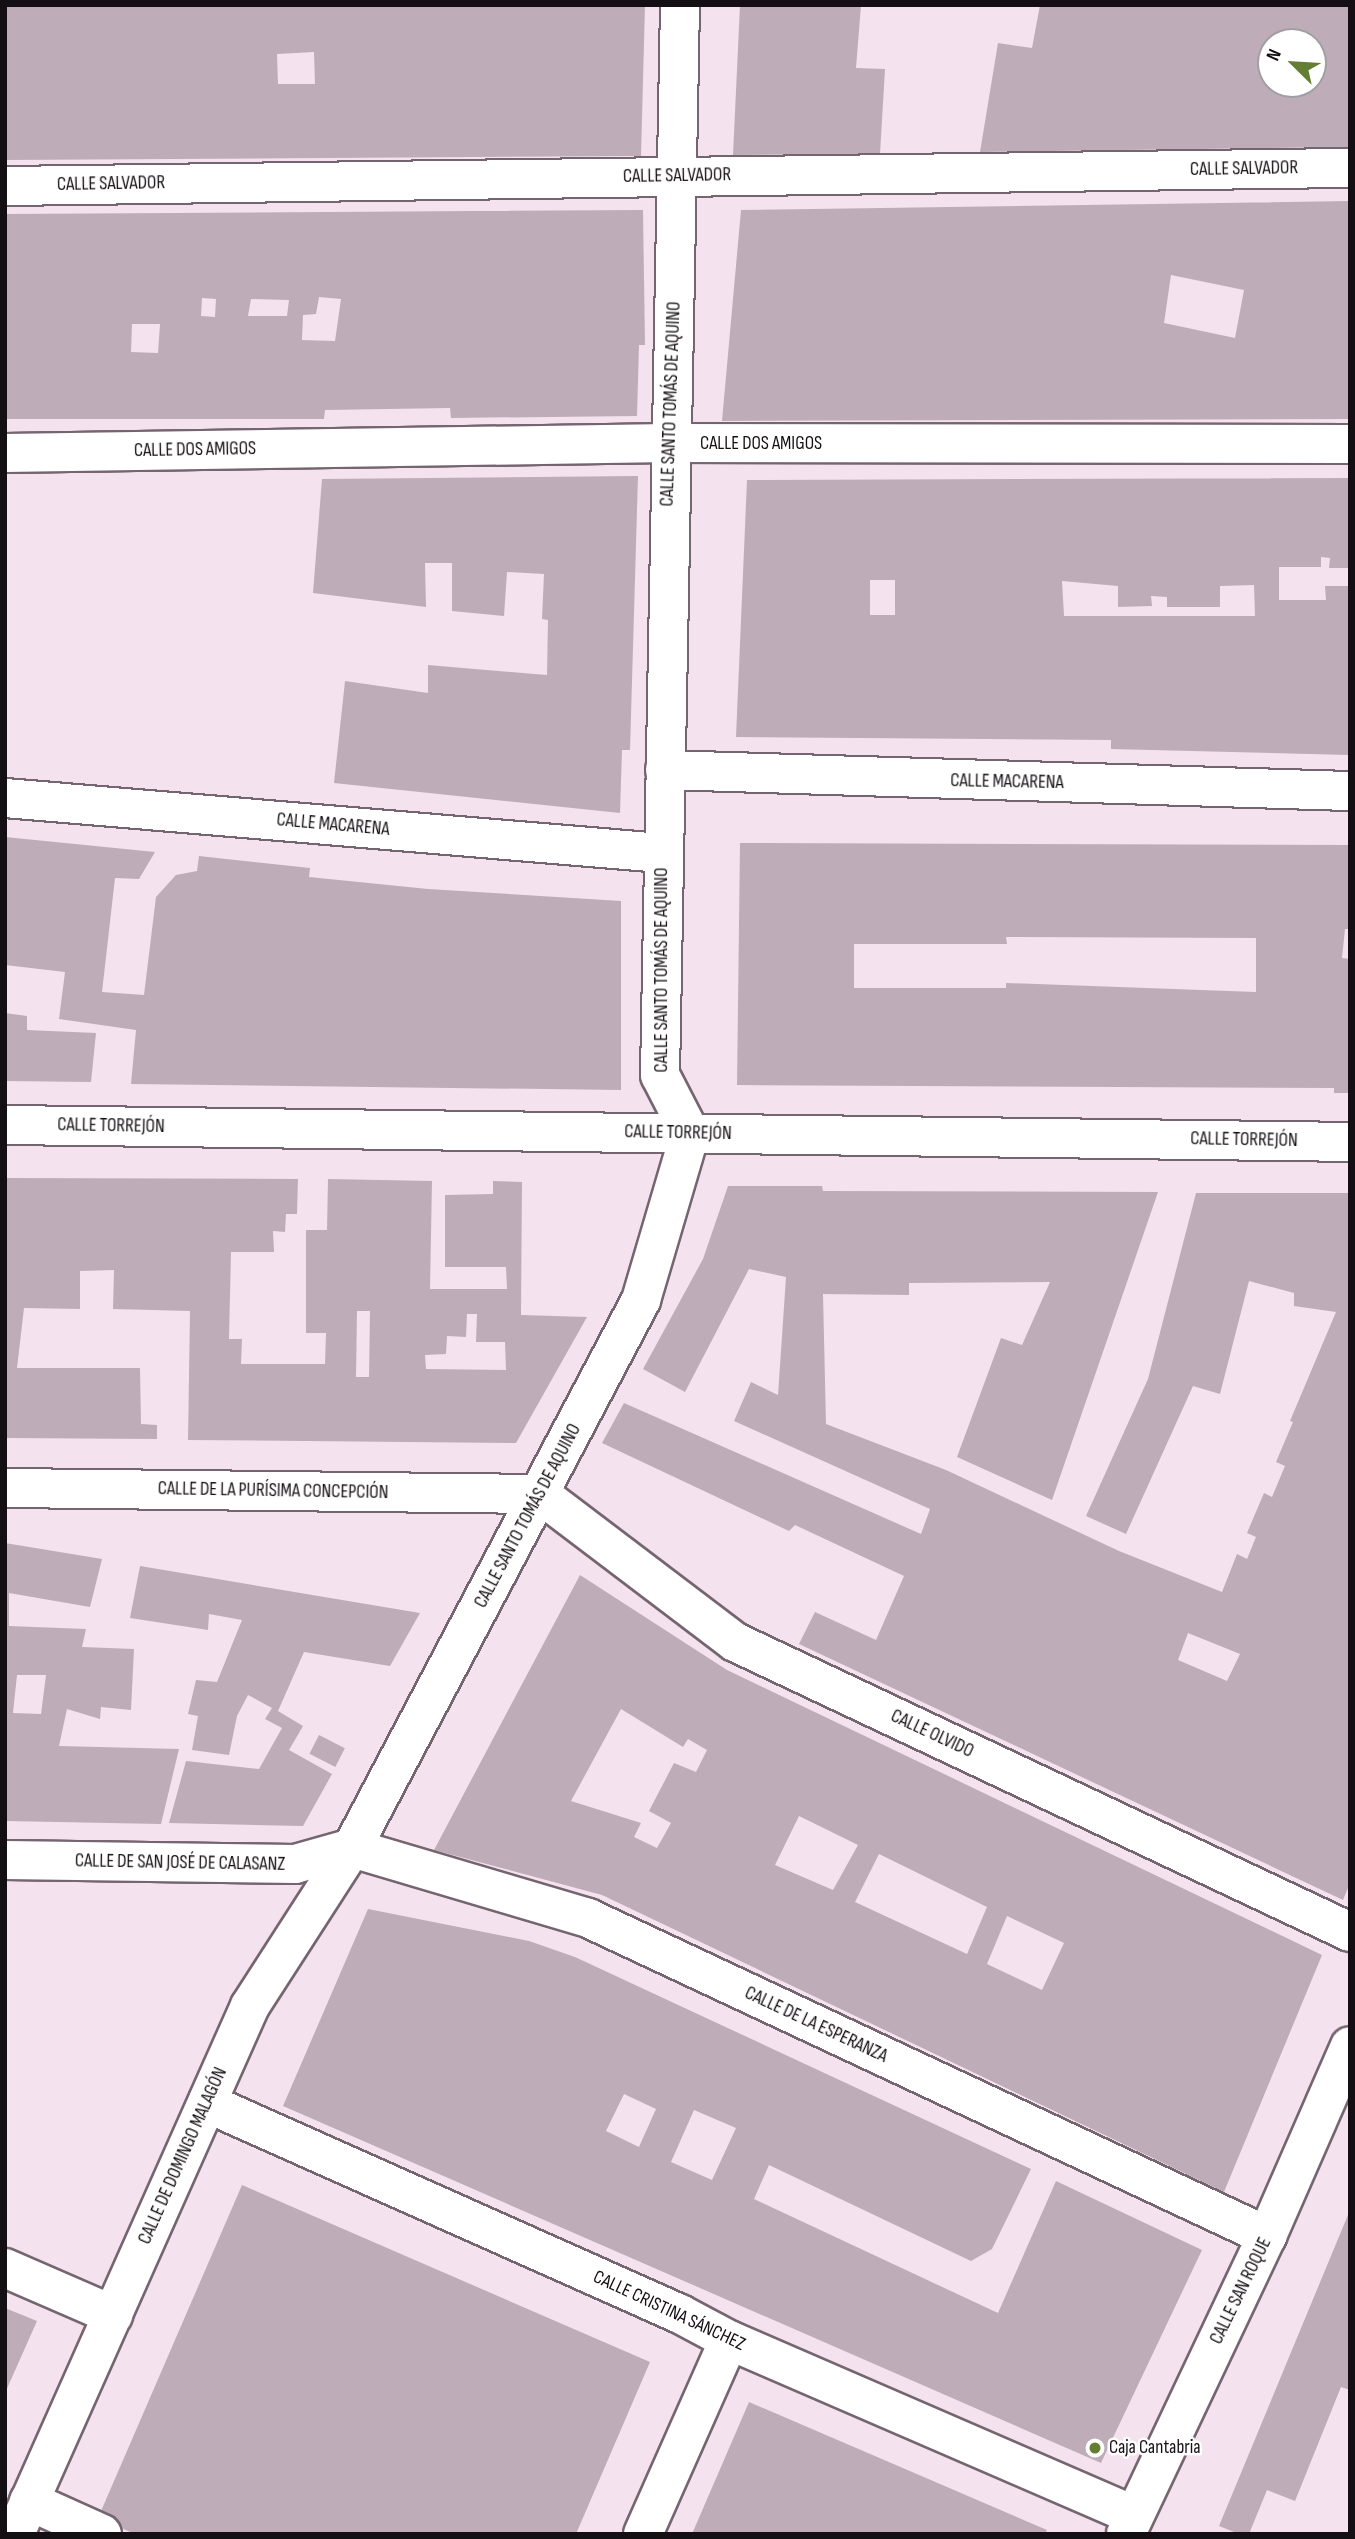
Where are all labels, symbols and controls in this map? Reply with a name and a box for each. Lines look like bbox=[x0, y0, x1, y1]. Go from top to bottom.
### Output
north arrow bbox=[1257, 28, 1327, 98]
text: N bbox=[1262, 46, 1287, 64]
street label: CALLE SALVADOR bbox=[1190, 157, 1298, 181]
street label: CALLE SALVADOR bbox=[623, 164, 731, 188]
street label: CALLE SALVADOR bbox=[57, 172, 165, 196]
street label: CALLE SANTO TOMÁS DE AQUINO bbox=[656, 301, 686, 507]
street label: CALLE DOS AMIGOS bbox=[700, 433, 822, 455]
street label: CALLE DOS AMIGOS bbox=[134, 438, 256, 462]
street label: CALLE MACARENA bbox=[950, 770, 1064, 794]
street label: CALLE MACARENA bbox=[276, 809, 390, 841]
street label: CALLE SANTO TOMÁS DE AQUINO bbox=[651, 867, 673, 1073]
street label: CALLE TORREJÓN bbox=[57, 1114, 165, 1138]
street label: CALLE TORREJÓN bbox=[624, 1121, 732, 1145]
street label: CALLE TORREJÓN bbox=[1190, 1128, 1298, 1152]
street label: CALLE SANTO TOMÁS DE AQUINO bbox=[470, 1420, 586, 1612]
street label: CALLE DE LA PURÍSIMA CONCEPCIÓN bbox=[158, 1478, 388, 1504]
street label: CALLE OLVIDO bbox=[887, 1705, 977, 1763]
street label: CALLE DE SAN JOSÉ DE CALASANZ bbox=[75, 1850, 285, 1876]
street label: CALLE DE LA ESPERANZA bbox=[741, 1982, 891, 2068]
street label: CALLE DE DOMINGO MALAGÓN bbox=[134, 2064, 232, 2248]
street label: CALLE SAN ROQUE bbox=[1205, 2234, 1277, 2348]
street label: CALLE CRISTINA SÁNCHEZ bbox=[589, 2266, 749, 2356]
place label: Caja Cantabria bbox=[1109, 2437, 1201, 2459]
marker: Caja Cantabria bbox=[1087, 2440, 1103, 2456]

